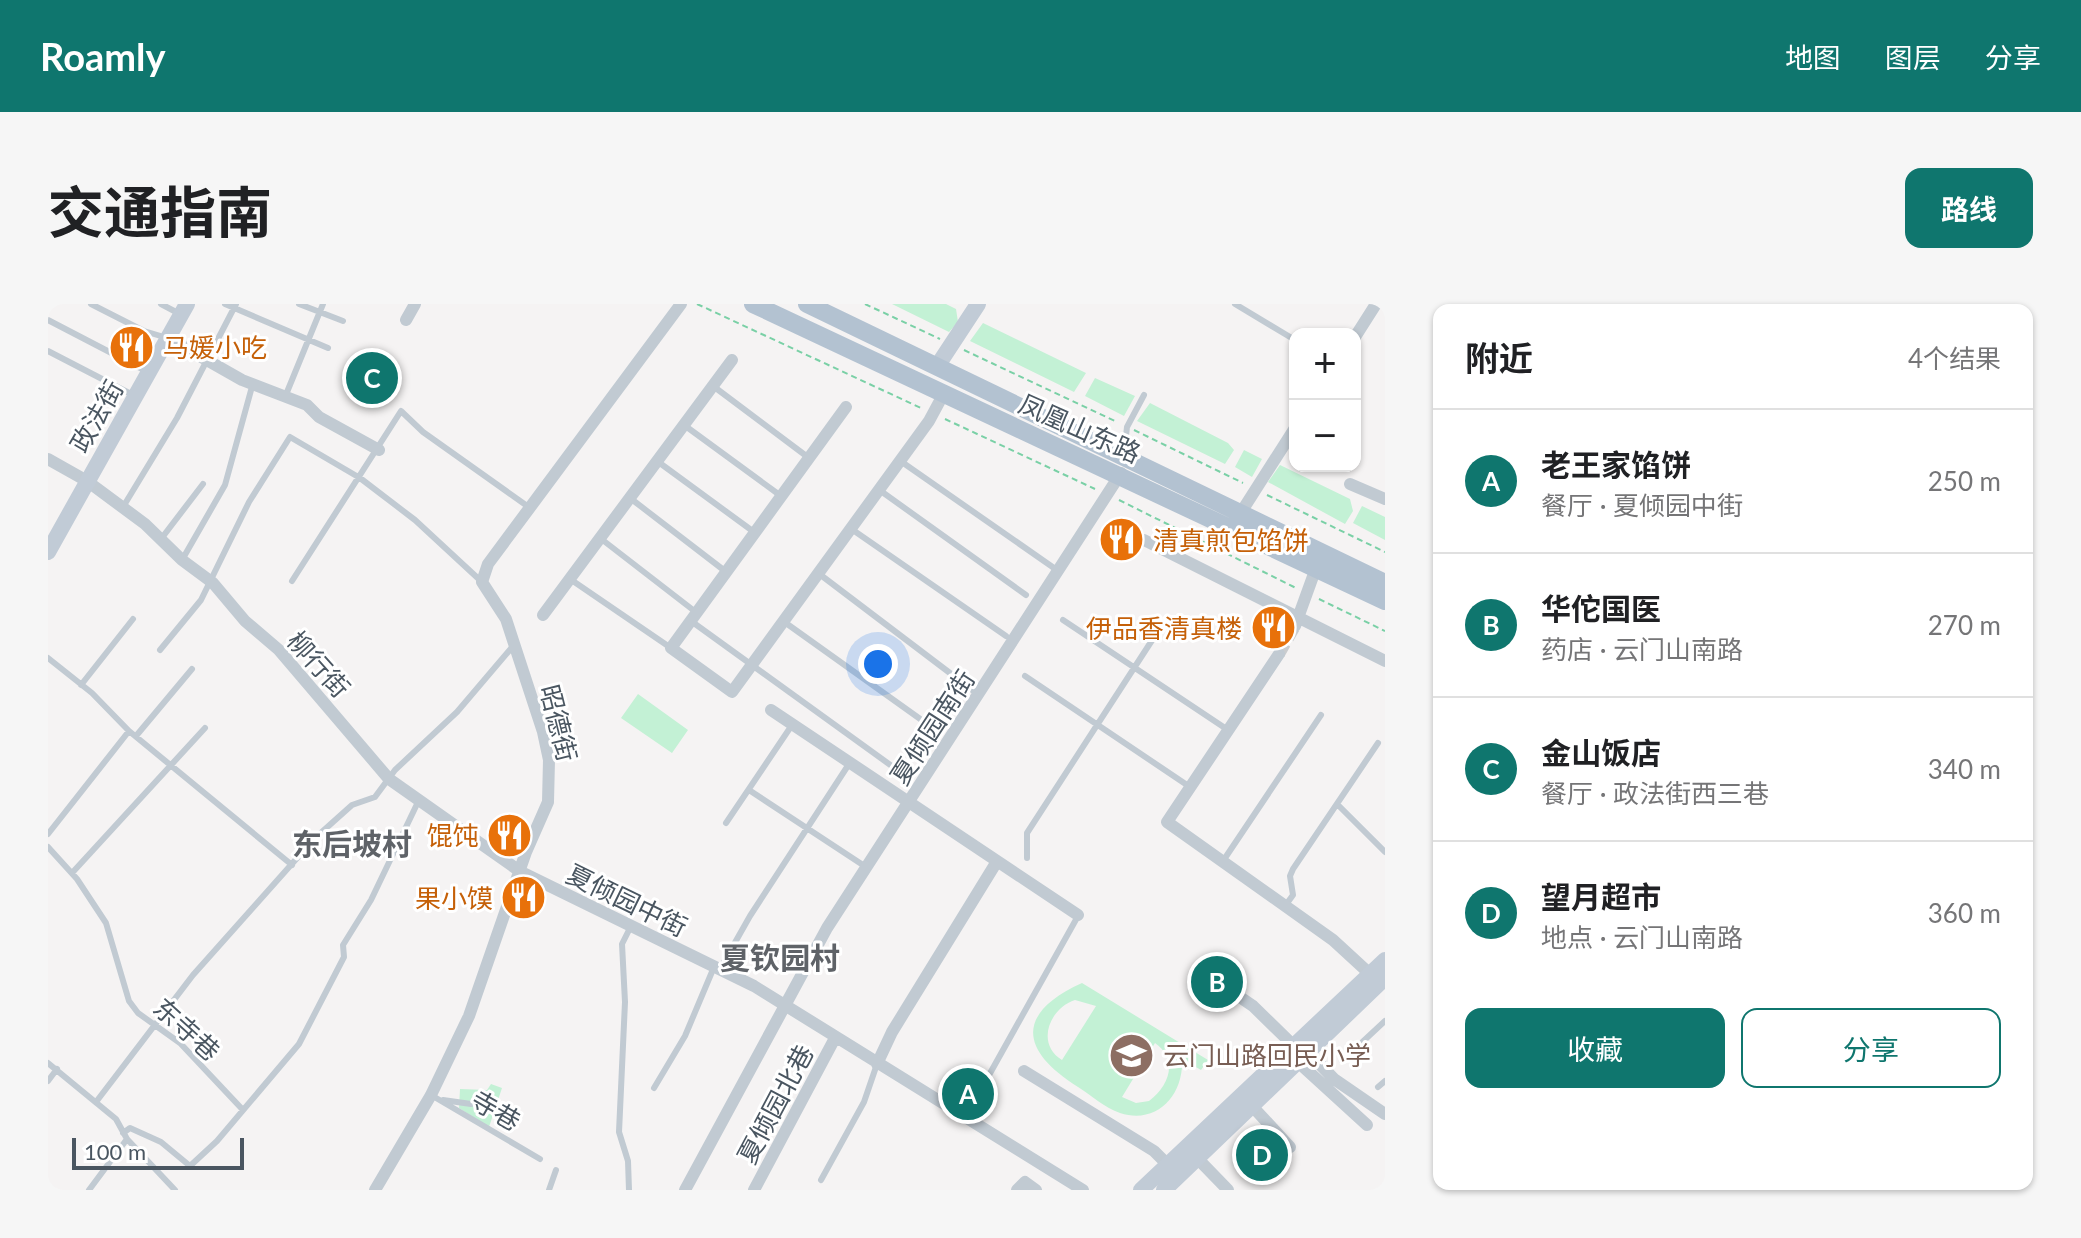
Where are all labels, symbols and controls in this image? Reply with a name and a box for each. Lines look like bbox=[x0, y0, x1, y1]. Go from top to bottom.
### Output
text: Roamly bbox=[40, 33, 166, 79]
text: 地图 bbox=[1785, 40, 1841, 74]
text: 图层 bbox=[1885, 40, 1941, 74]
text: 分享 bbox=[1985, 40, 2041, 74]
button: 路线 bbox=[1905, 168, 2033, 248]
text: 交通指南 bbox=[48, 178, 272, 245]
restaurant icon: 马媛小吃 bbox=[108, 323, 156, 371]
map controls bbox=[1289, 328, 1361, 472]
button: + bbox=[1289, 328, 1361, 400]
place label: 马媛小吃 bbox=[163, 331, 267, 363]
text: 附近 bbox=[1465, 337, 1533, 378]
text: 4个结果 bbox=[1908, 342, 2001, 374]
pin: C bbox=[346, 348, 398, 408]
street label: 政法街 bbox=[63, 374, 129, 458]
street label: 凤凰山东路 bbox=[1014, 387, 1146, 469]
button: − bbox=[1289, 400, 1361, 472]
text: 老王家馅饼 bbox=[1541, 446, 1691, 482]
text: A bbox=[1482, 465, 1500, 497]
text: 250 m bbox=[1928, 465, 2001, 497]
text: 餐厅 · 夏倾园中街 bbox=[1541, 489, 1743, 521]
restaurant icon: 清真煎包馅饼 bbox=[1098, 516, 1146, 564]
place label: 清真煎包馅饼 bbox=[1153, 524, 1309, 556]
text: 华佗国医 bbox=[1541, 590, 1661, 626]
restaurant icon: 伊品香清真楼 bbox=[1249, 604, 1297, 652]
text: B bbox=[1482, 609, 1500, 641]
text: 270 m bbox=[1928, 609, 2001, 641]
place label: 伊品香清真楼 bbox=[1086, 612, 1242, 644]
street label: 柳行街 bbox=[281, 624, 357, 704]
text: 药店 · 云门山南路 bbox=[1541, 633, 1743, 665]
your location bbox=[858, 644, 898, 684]
street label: 夏倾园南街 bbox=[883, 664, 981, 790]
street label: 昭德街 bbox=[534, 681, 584, 765]
text: 金山饭店 bbox=[1541, 734, 1661, 770]
text: C bbox=[1482, 753, 1500, 785]
text: 340 m bbox=[1928, 753, 2001, 785]
text: 餐厅 · 政法街西三巷 bbox=[1541, 777, 1769, 809]
restaurant icon: 馄饨 bbox=[486, 811, 534, 859]
place label: 馄饨 bbox=[427, 819, 479, 851]
district label: 东后坡村 bbox=[292, 825, 412, 861]
street label: 夏倾园中街 bbox=[562, 857, 692, 943]
restaurant icon: 果小馍 bbox=[500, 874, 548, 922]
text: 望月超市 bbox=[1541, 878, 1661, 914]
place label: 果小馍 bbox=[415, 882, 493, 914]
text: D bbox=[1481, 897, 1501, 929]
text: 360 m bbox=[1928, 897, 2001, 929]
text: 地点 · 云门山南路 bbox=[1541, 921, 1743, 953]
district label: 夏钦园村 bbox=[720, 939, 840, 975]
pin: B bbox=[1191, 952, 1243, 1012]
street label: 东寺巷 bbox=[147, 991, 227, 1067]
button: 收藏 bbox=[1465, 1008, 1725, 1088]
button: 分享 bbox=[1741, 1008, 2001, 1088]
school or university icon: 云门山路回民小学 bbox=[1108, 1031, 1156, 1079]
street label: 夏倾园北巷 bbox=[730, 1039, 820, 1169]
place label: 云门山路回民小学 bbox=[1163, 1039, 1371, 1071]
pin: A bbox=[942, 1064, 994, 1124]
street label: 寺巷 bbox=[465, 1083, 527, 1137]
pin: D bbox=[1236, 1125, 1288, 1185]
scale bar bbox=[72, 1134, 244, 1170]
text: 100 m bbox=[84, 1138, 146, 1165]

